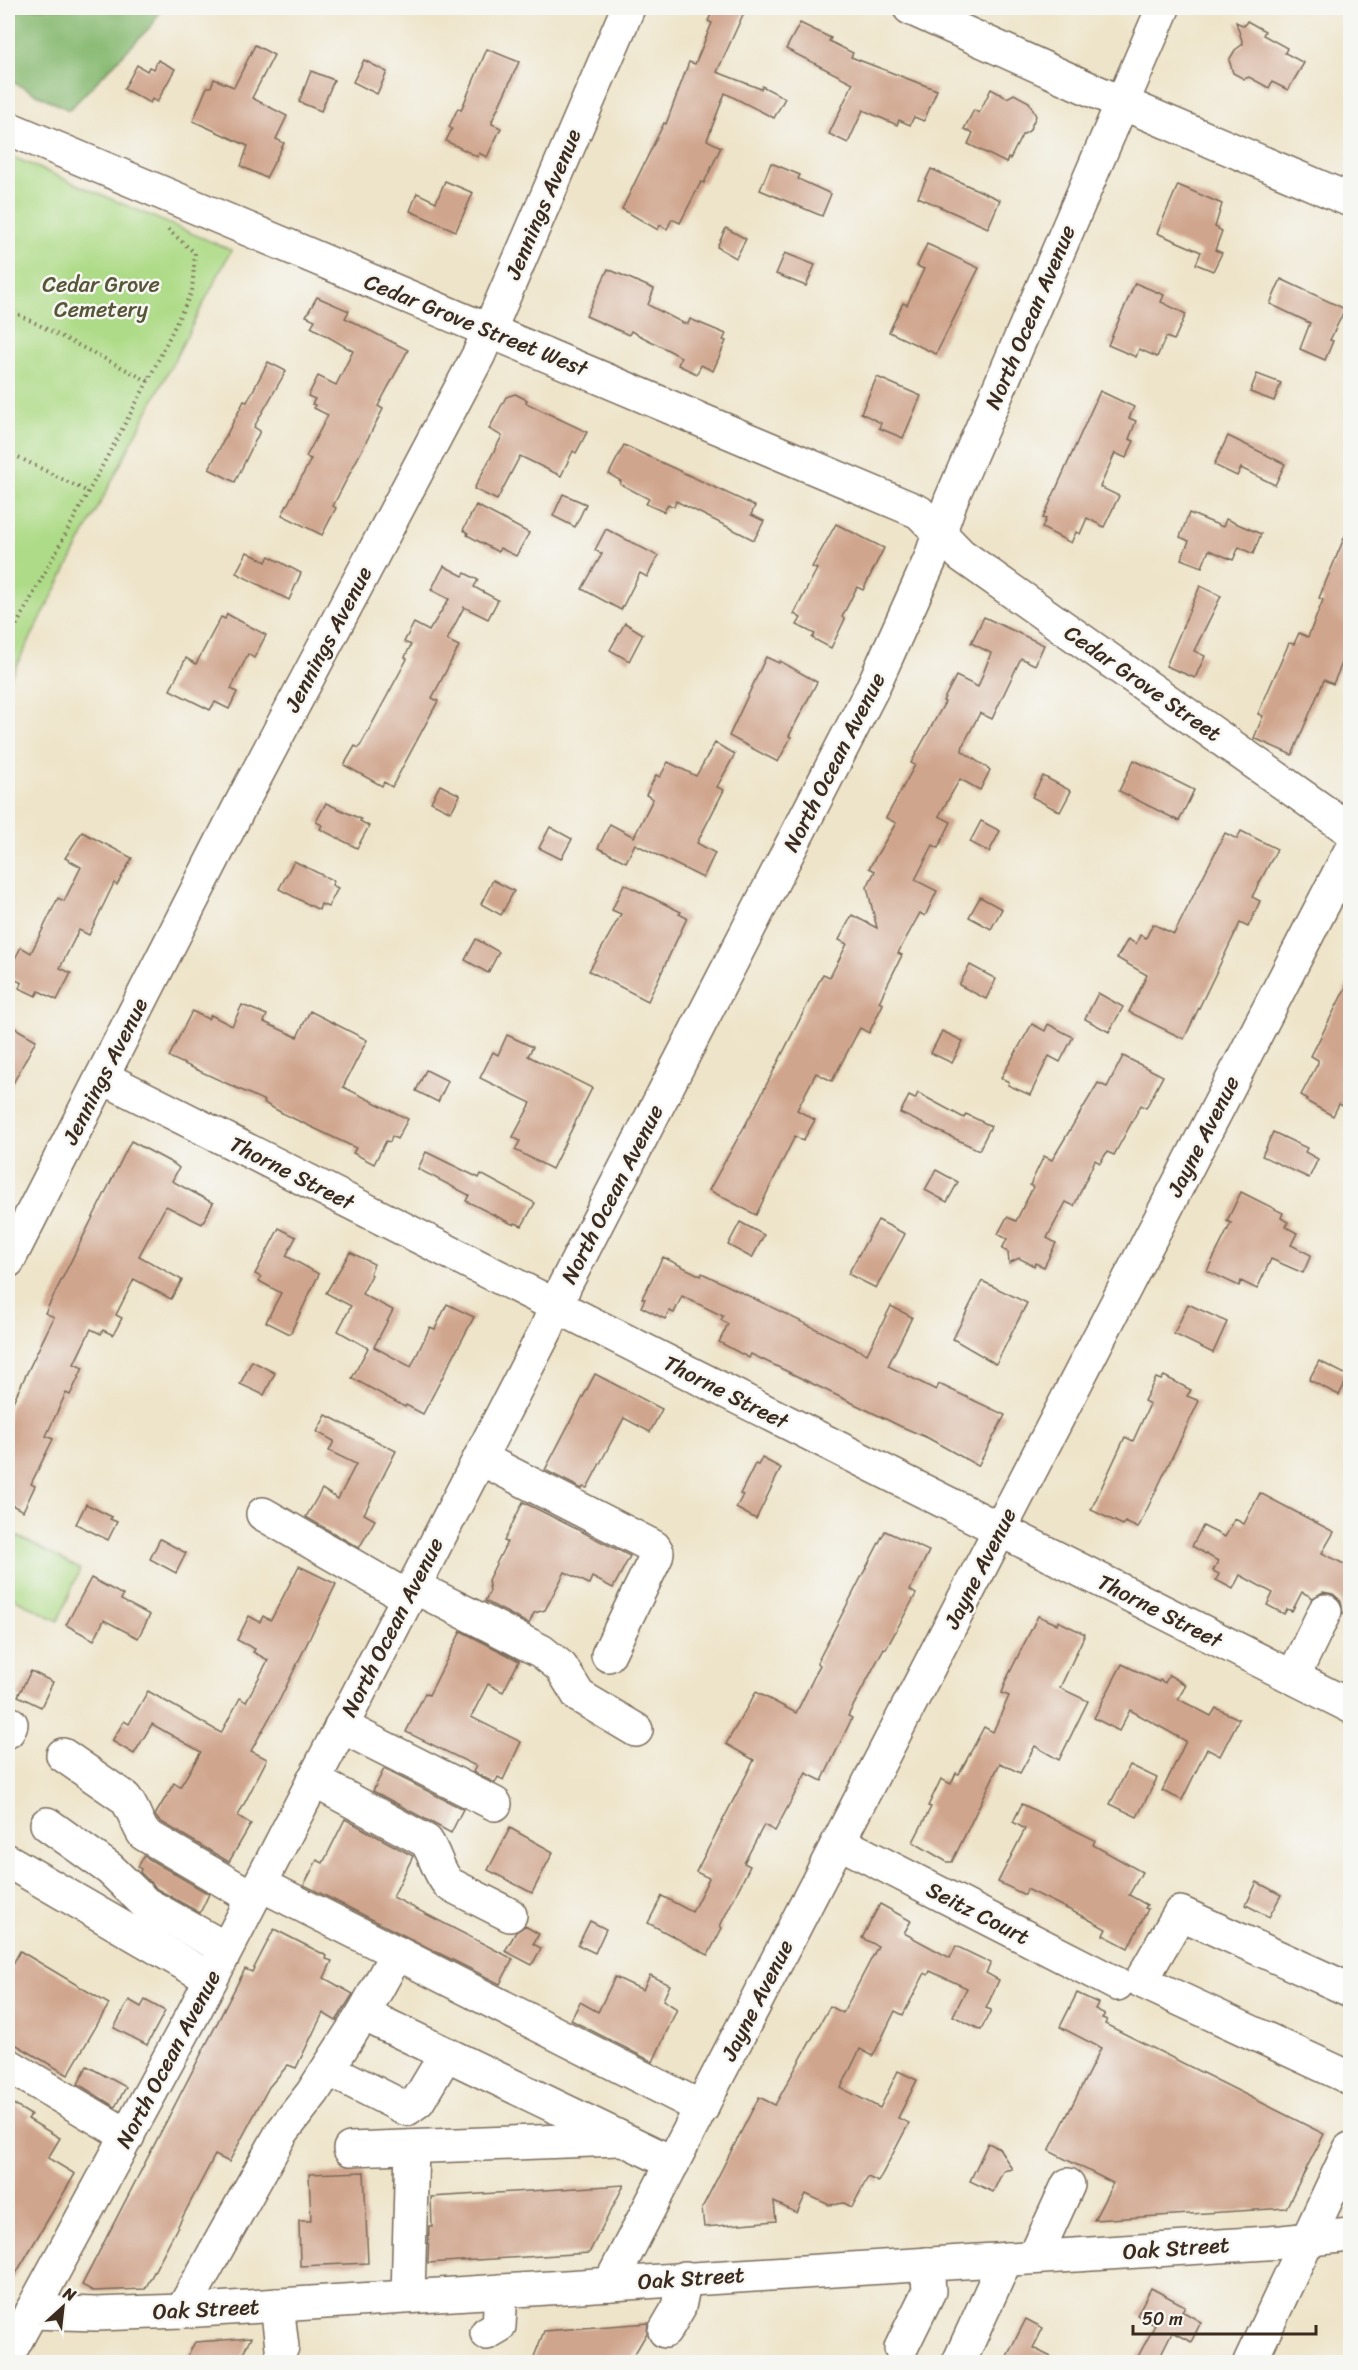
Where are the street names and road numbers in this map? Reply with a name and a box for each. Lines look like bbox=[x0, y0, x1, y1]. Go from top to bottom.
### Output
street label: Jennings Avenue bbox=[493, 122, 592, 286]
street label: North Ocean Avenue bbox=[973, 218, 1087, 416]
street label: Cedar Grove Street West bbox=[358, 262, 595, 388]
street label: Jennings Avenue bbox=[273, 559, 383, 720]
street label: Cedar Grove Street bbox=[1056, 614, 1230, 752]
street label: North Ocean Avenue bbox=[772, 665, 896, 859]
street label: Jennings Avenue bbox=[51, 990, 159, 1152]
street label: Jayne Avenue bbox=[1155, 1068, 1250, 1205]
street label: North Ocean Avenue bbox=[550, 1097, 674, 1291]
street label: Thorne Street bbox=[222, 1125, 363, 1222]
street label: Thorne Street bbox=[656, 1344, 797, 1441]
street label: Jayne Avenue bbox=[932, 1500, 1027, 1637]
street label: North Ocean Avenue bbox=[330, 1530, 454, 1724]
street label: Thorne Street bbox=[1090, 1563, 1231, 1660]
street label: Seitz Court bbox=[919, 1870, 1037, 1956]
street label: Jayne Avenue bbox=[709, 1932, 804, 2069]
street label: North Ocean Avenue bbox=[104, 1963, 232, 2155]
street label: Oak Street bbox=[1121, 2225, 1231, 2271]
street label: Oak Street bbox=[636, 2255, 746, 2301]
street label: Oak Street bbox=[152, 2287, 261, 2331]

